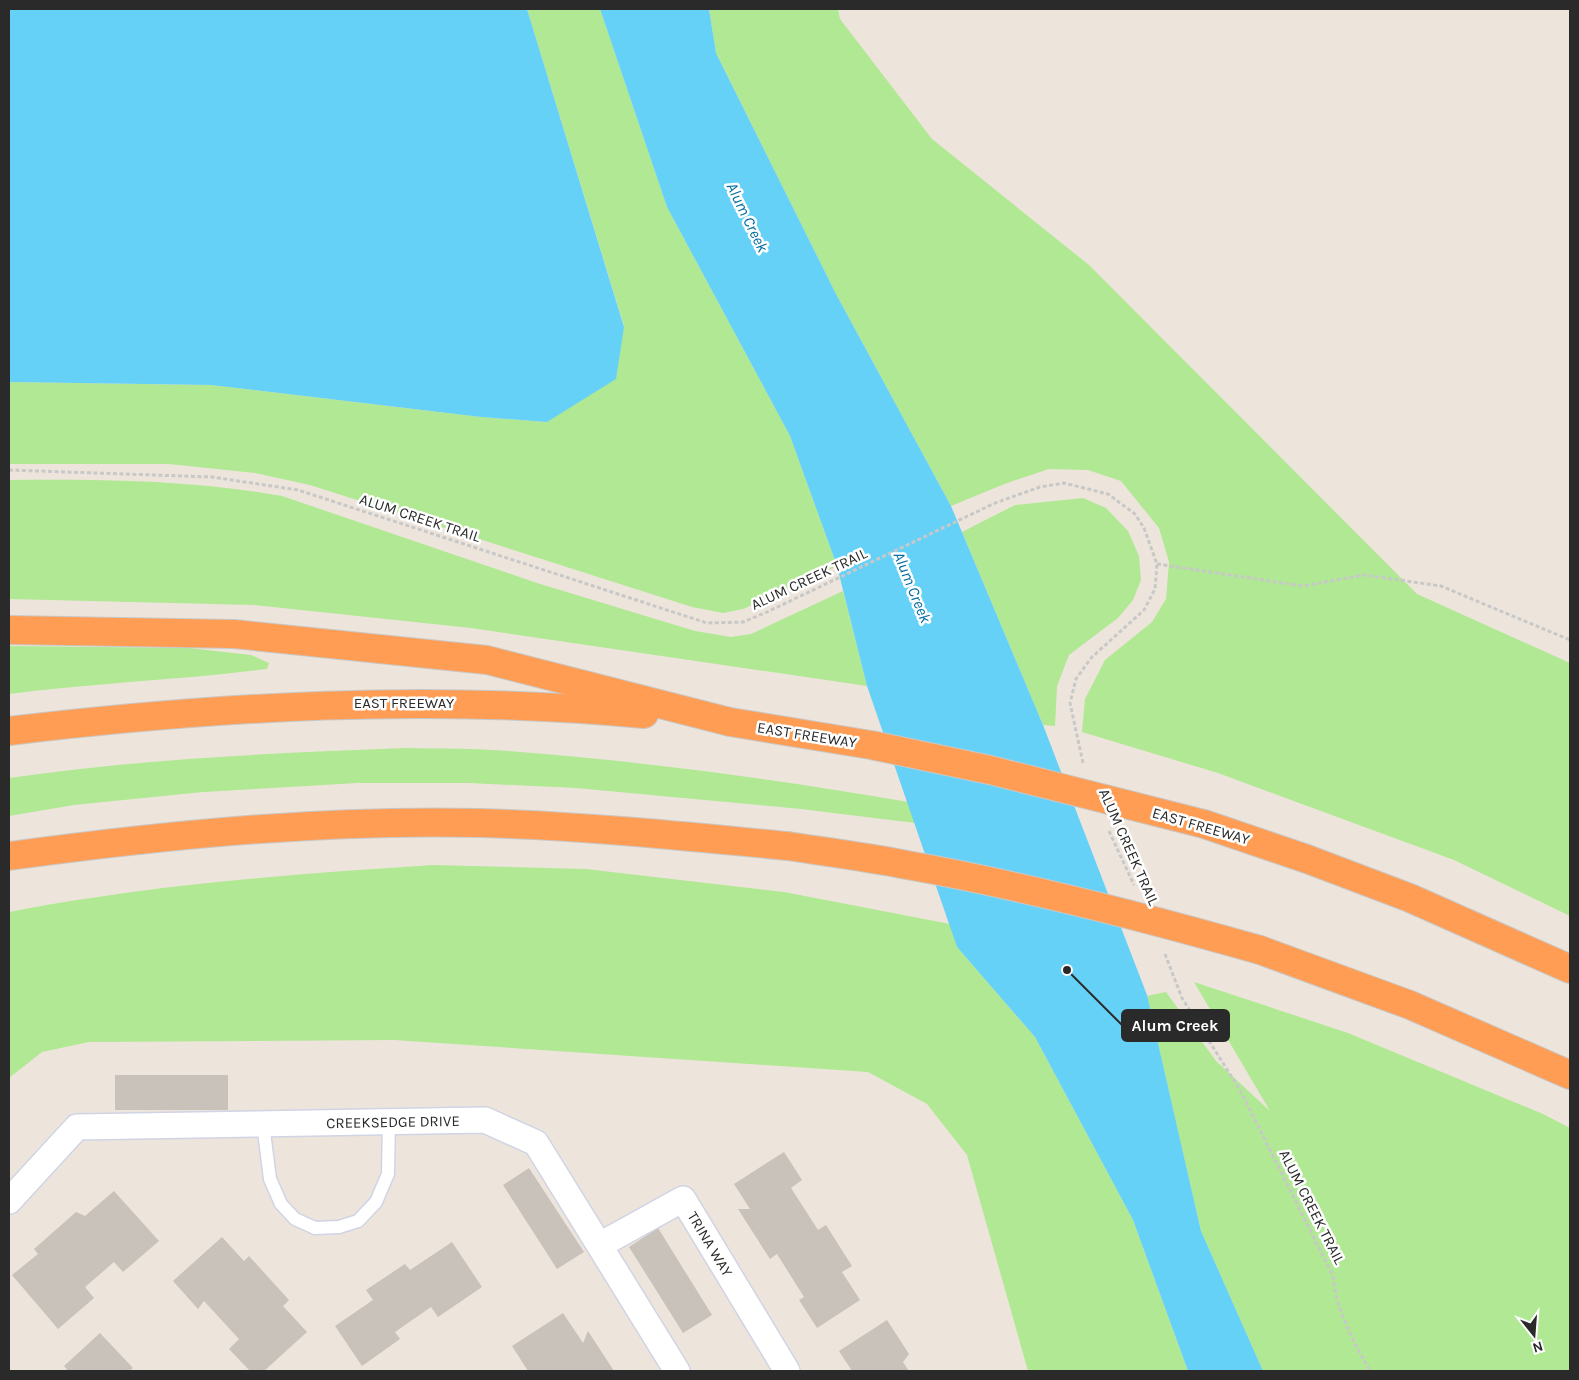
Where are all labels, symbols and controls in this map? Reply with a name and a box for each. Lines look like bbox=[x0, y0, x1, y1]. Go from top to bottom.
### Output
water label: Alum Creek bbox=[723, 179, 773, 256]
street label: ALUM CREEK TRAIL bbox=[357, 490, 483, 546]
street label: ALUM CREEK TRAIL bbox=[748, 544, 870, 614]
water label: Alum Creek bbox=[890, 549, 936, 626]
street label: EAST FREEWAY bbox=[354, 694, 455, 712]
street label: EAST FREEWAY bbox=[756, 718, 859, 752]
street label: ALUM CREEK TRAIL bbox=[1095, 786, 1163, 908]
street label: EAST FREEWAY bbox=[1150, 804, 1253, 849]
callout: Alum Creek bbox=[1122, 1010, 1229, 1041]
text: Alum Creek bbox=[1132, 1016, 1219, 1035]
street label: CREEKSEDGE DRIVE bbox=[326, 1112, 460, 1132]
street label: ALUM CREEK TRAIL bbox=[1275, 1147, 1349, 1267]
street label: TRINA WAY bbox=[684, 1208, 737, 1280]
north arrow bbox=[1509, 1310, 1559, 1360]
text: N bbox=[1530, 1337, 1545, 1357]

